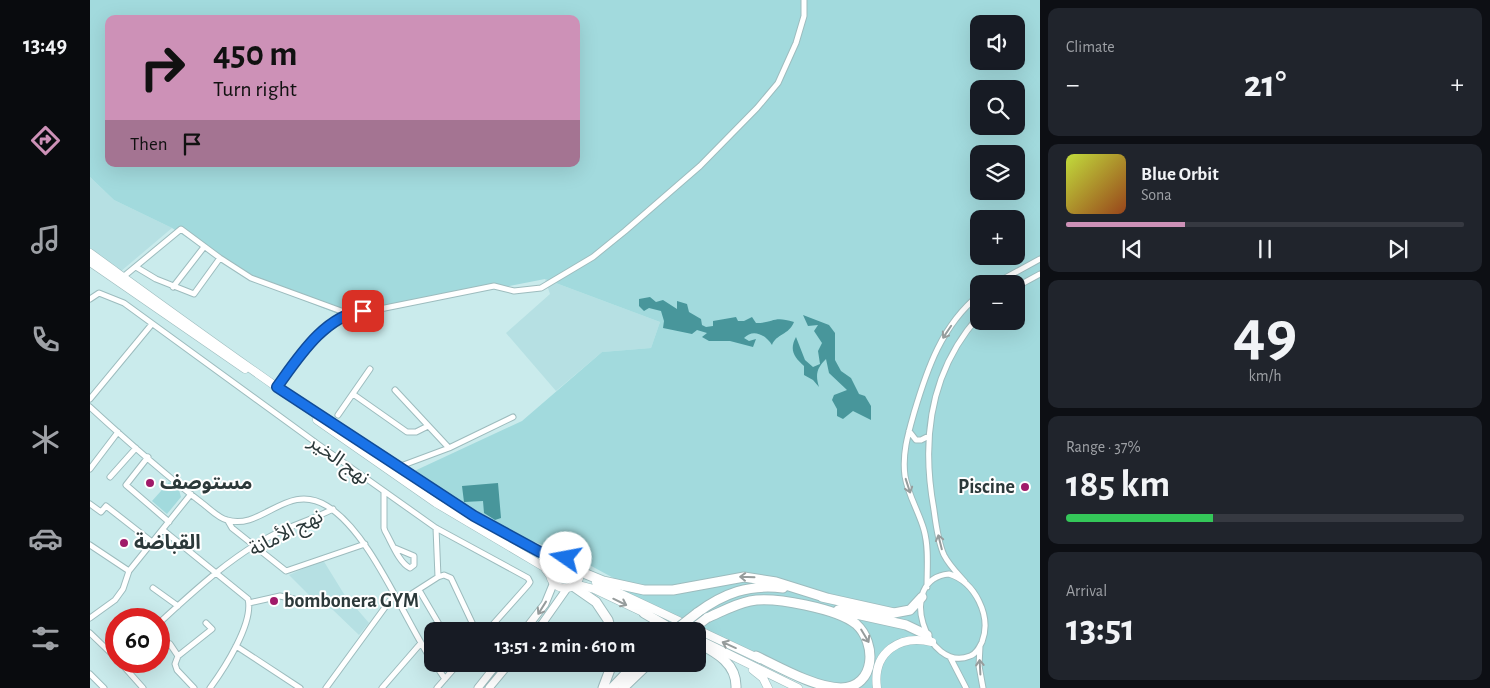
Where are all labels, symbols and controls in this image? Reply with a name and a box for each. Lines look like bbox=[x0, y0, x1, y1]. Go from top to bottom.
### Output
map controls bbox=[970, 15, 1025, 330]
button: sound bbox=[970, 15, 1025, 70]
text: 13:49 bbox=[23, 34, 67, 56]
icon: right bbox=[130, 35, 195, 100]
text: 450 m bbox=[213, 37, 298, 72]
text: Climate bbox=[1066, 39, 1115, 55]
text: 21° bbox=[1244, 66, 1286, 104]
text: − bbox=[1066, 71, 1079, 99]
text: + bbox=[1451, 71, 1464, 99]
text: Turn right bbox=[213, 78, 297, 100]
button: search bbox=[970, 80, 1025, 135]
icon: directions bbox=[28, 123, 63, 158]
icon: arrive bbox=[178, 130, 206, 158]
text: Then bbox=[130, 135, 168, 154]
button: layers bbox=[970, 145, 1025, 200]
text: Blue Orbit bbox=[1141, 165, 1219, 184]
text: Sona bbox=[1141, 187, 1172, 203]
button: + bbox=[970, 210, 1025, 265]
icon: music bbox=[28, 222, 63, 257]
icon: previous bbox=[1118, 235, 1146, 263]
icon: pause bbox=[1251, 235, 1279, 263]
icon: next bbox=[1384, 235, 1412, 263]
button: − bbox=[970, 275, 1025, 330]
pin bbox=[342, 290, 384, 332]
icon: arrive bbox=[349, 297, 377, 325]
text: 49 bbox=[1233, 302, 1297, 367]
icon: phone bbox=[28, 322, 63, 357]
one-way arrow bbox=[942, 324, 952, 338]
text: km/h bbox=[1248, 368, 1282, 384]
icon: climate bbox=[28, 422, 63, 457]
street label: نهج الخير bbox=[302, 431, 373, 492]
text: Range · 37% bbox=[1066, 439, 1141, 455]
text: 185 km bbox=[1066, 466, 1170, 504]
place label: مستوصف bbox=[160, 473, 252, 494]
marker: مستوصف bbox=[144, 477, 156, 489]
one-way arrow bbox=[903, 477, 913, 493]
place label: Piscine bbox=[958, 477, 1015, 497]
marker: Piscine bbox=[1019, 481, 1031, 493]
street label: نهج الأمانة bbox=[246, 505, 328, 564]
icon: car bbox=[28, 521, 63, 556]
position arrow bbox=[539, 531, 591, 583]
place label: القباضة bbox=[134, 532, 201, 554]
one-way arrow bbox=[935, 534, 944, 550]
marker: القباضة bbox=[118, 537, 130, 549]
one-way arrow bbox=[739, 572, 755, 582]
text: Arrival bbox=[1066, 583, 1107, 599]
place label: bombonera GYM bbox=[284, 591, 419, 611]
marker: bombonera GYM bbox=[268, 595, 280, 607]
one-way arrow bbox=[612, 598, 627, 607]
one-way arrow bbox=[536, 601, 547, 615]
speed limit sign: 60 bbox=[105, 608, 170, 673]
text: 13:51 bbox=[1066, 610, 1135, 648]
icon: filters bbox=[28, 621, 63, 656]
one-way arrow bbox=[860, 629, 871, 643]
text: 13:51 · 2 min · 610 m bbox=[495, 637, 635, 656]
one-way arrow bbox=[722, 639, 737, 649]
one-way arrow bbox=[975, 659, 985, 676]

